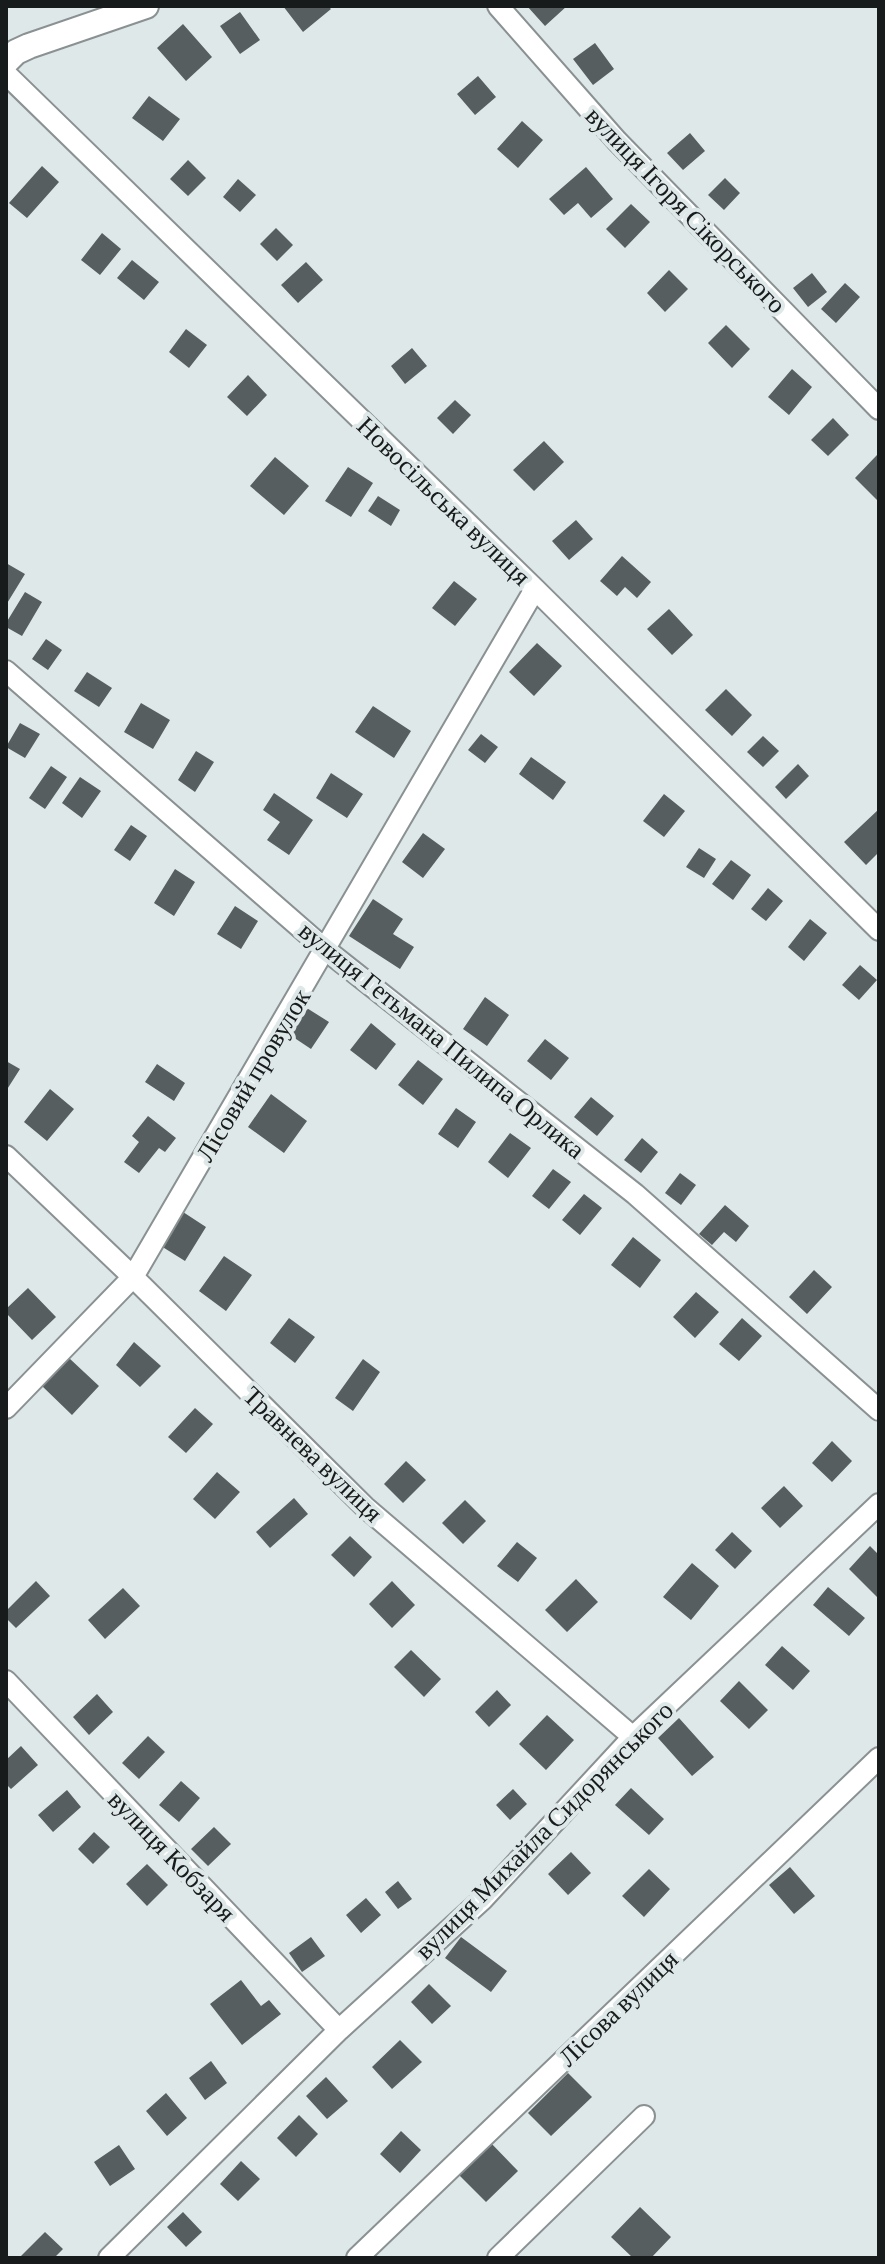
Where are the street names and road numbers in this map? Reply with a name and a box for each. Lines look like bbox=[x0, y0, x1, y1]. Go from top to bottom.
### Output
street label: вулиця Ігоря Сікорського bbox=[580, 101, 792, 319]
street label: Новосільська вулиця bbox=[351, 411, 536, 591]
street label: вулиця Гетьмана Пилипа Орлика bbox=[293, 916, 591, 1165]
street label: Лісовий провулок bbox=[190, 983, 317, 1167]
street label: Травнева вулиця bbox=[237, 1381, 388, 1528]
street label: вулиця Михайла Сидорянського bbox=[409, 1695, 679, 1965]
street label: вулиця Кобзаря bbox=[102, 1785, 241, 1928]
street label: Лісова вулиця bbox=[553, 1945, 684, 2072]

